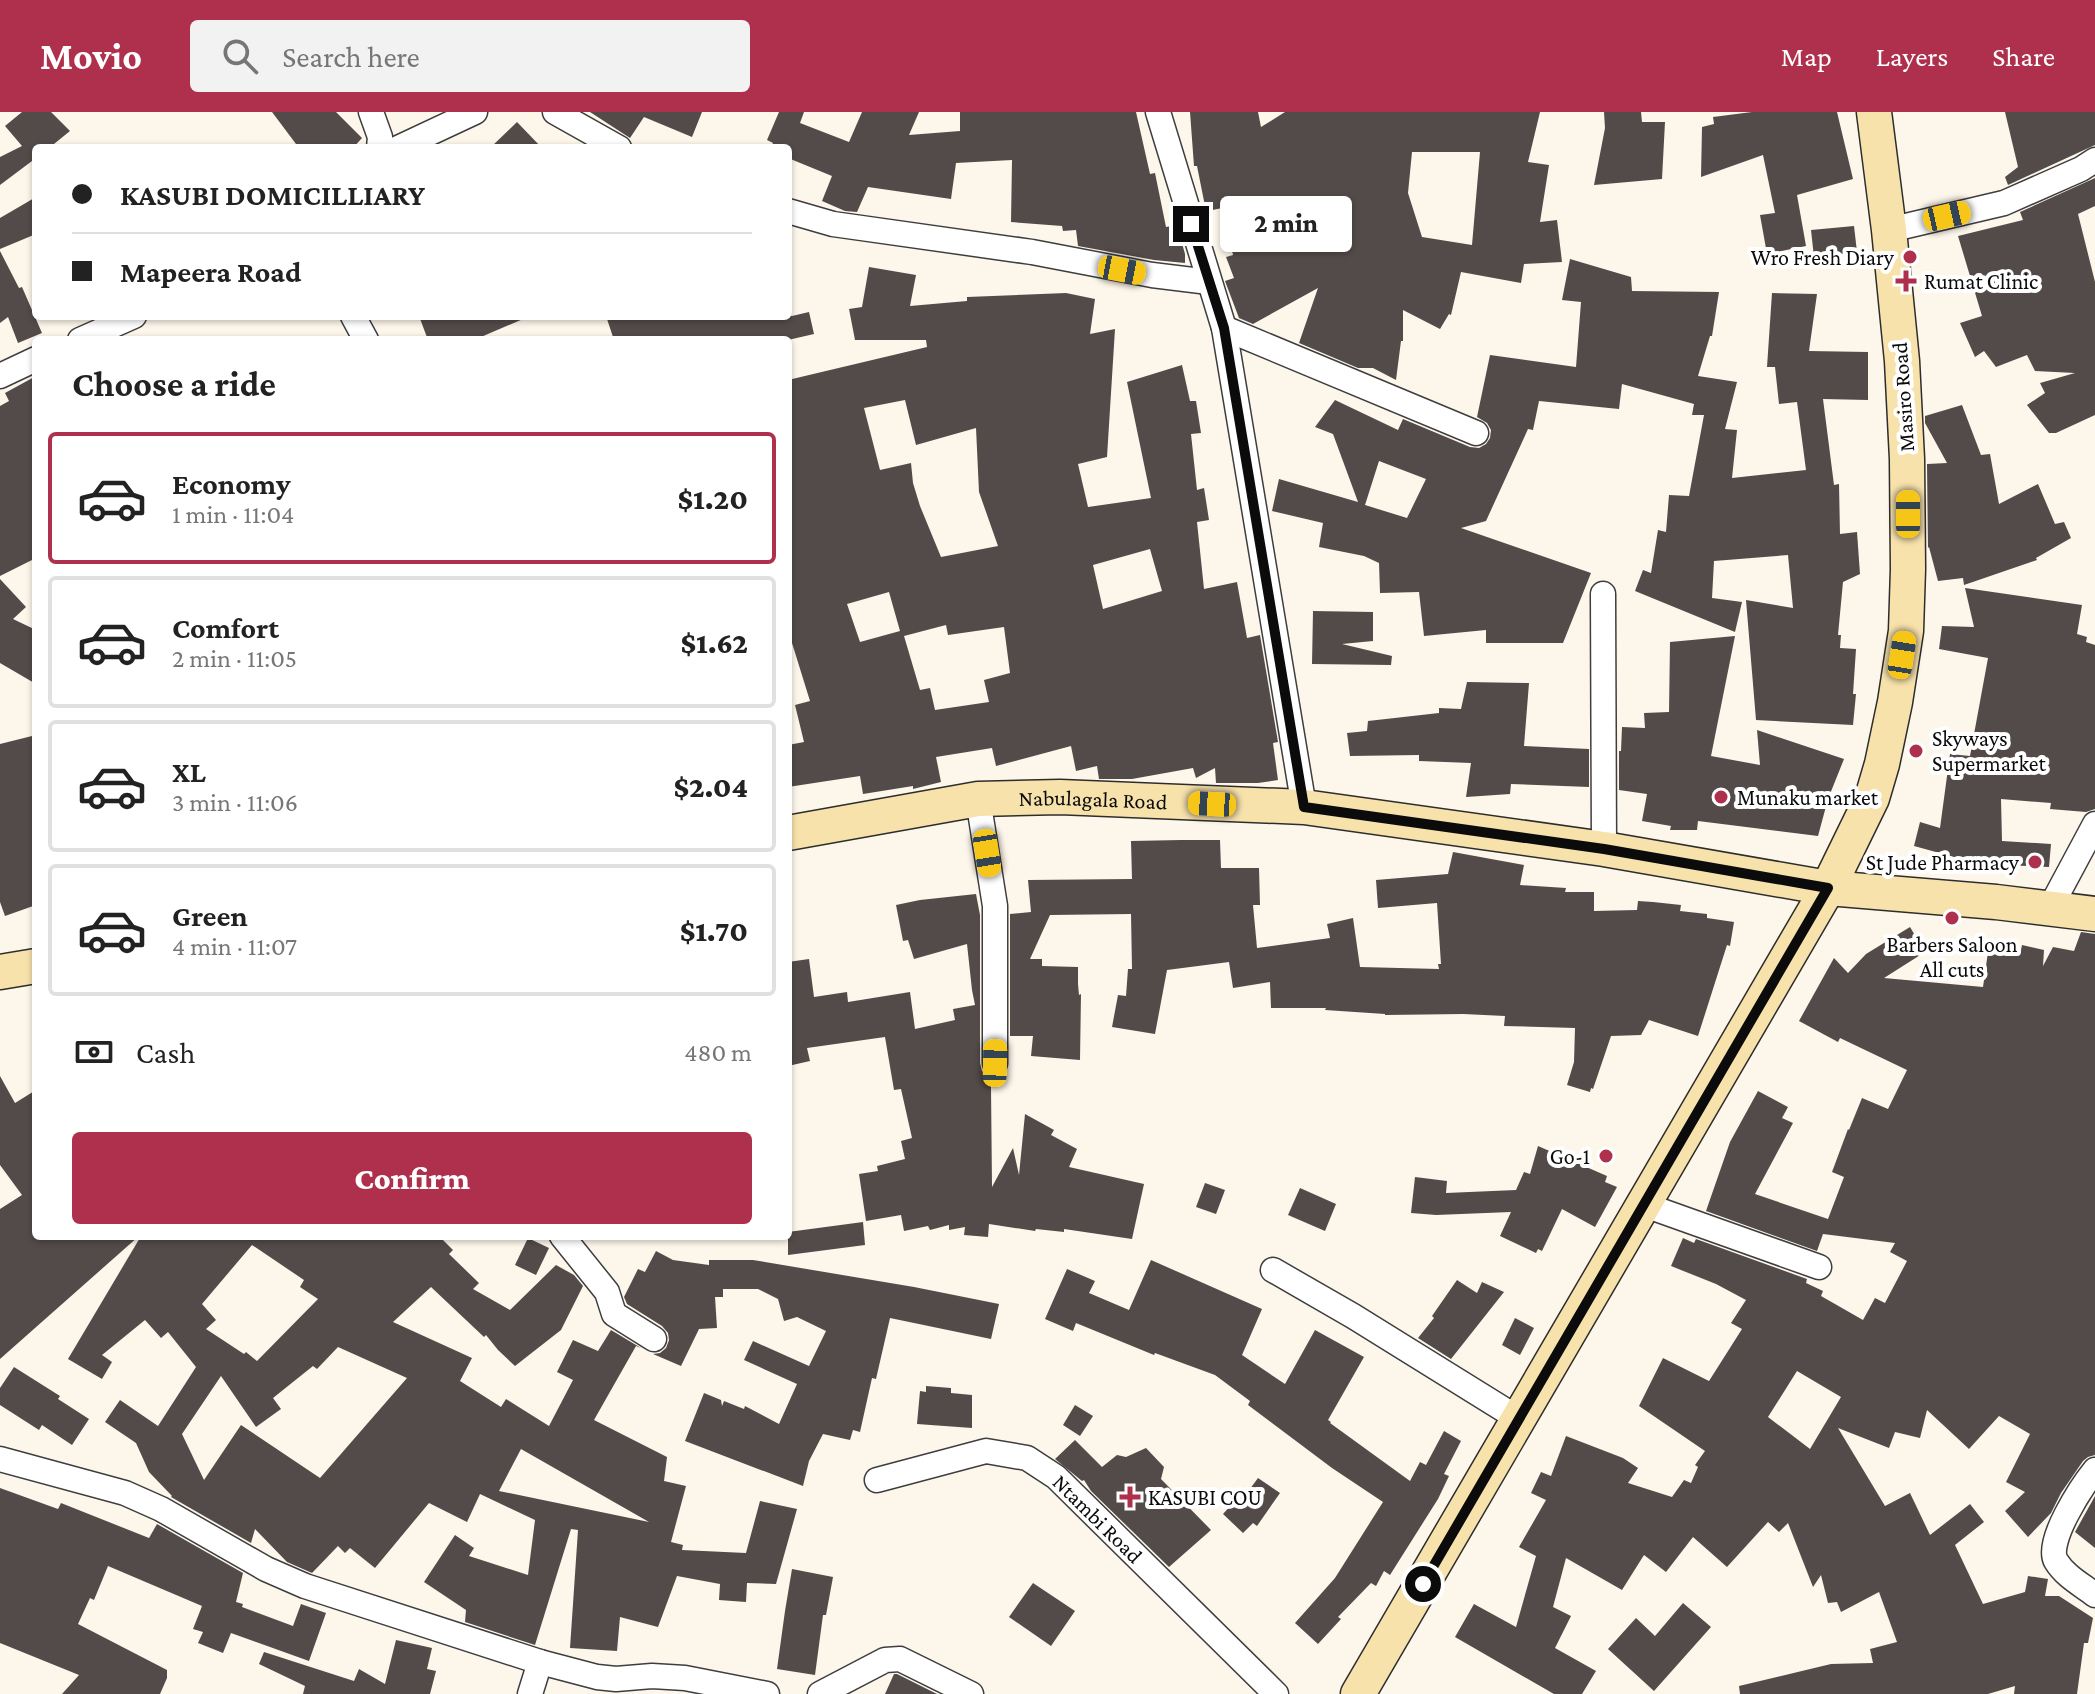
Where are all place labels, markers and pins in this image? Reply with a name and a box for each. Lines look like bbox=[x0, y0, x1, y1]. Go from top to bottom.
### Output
place label: Wro Fresh Diary bbox=[1751, 245, 1895, 270]
marker: Wro Fresh Diary bbox=[1901, 248, 1919, 266]
place label: Rumat Clinic bbox=[1924, 269, 2038, 294]
marker: Rumat Clinic bbox=[1895, 270, 1917, 292]
place label: Skyways Supermarket bbox=[1932, 726, 2047, 776]
marker: Skyways Supermarket bbox=[1907, 742, 1925, 760]
place label: Munaku market bbox=[1737, 785, 1879, 810]
marker: Munaku market bbox=[1712, 788, 1730, 806]
place label: St Jude Pharmacy bbox=[1866, 850, 2020, 875]
marker: St Jude Pharmacy bbox=[2026, 853, 2044, 871]
marker: Barbers Saloon All cuts bbox=[1943, 909, 1961, 927]
place label: Barbers Saloon All cuts bbox=[1886, 932, 2018, 982]
place label: Go-1 bbox=[1550, 1144, 1590, 1169]
marker: Go-1 bbox=[1597, 1147, 1615, 1165]
place label: KASUBI COU bbox=[1148, 1485, 1262, 1510]
marker: KASUBI COU bbox=[1119, 1486, 1141, 1508]

